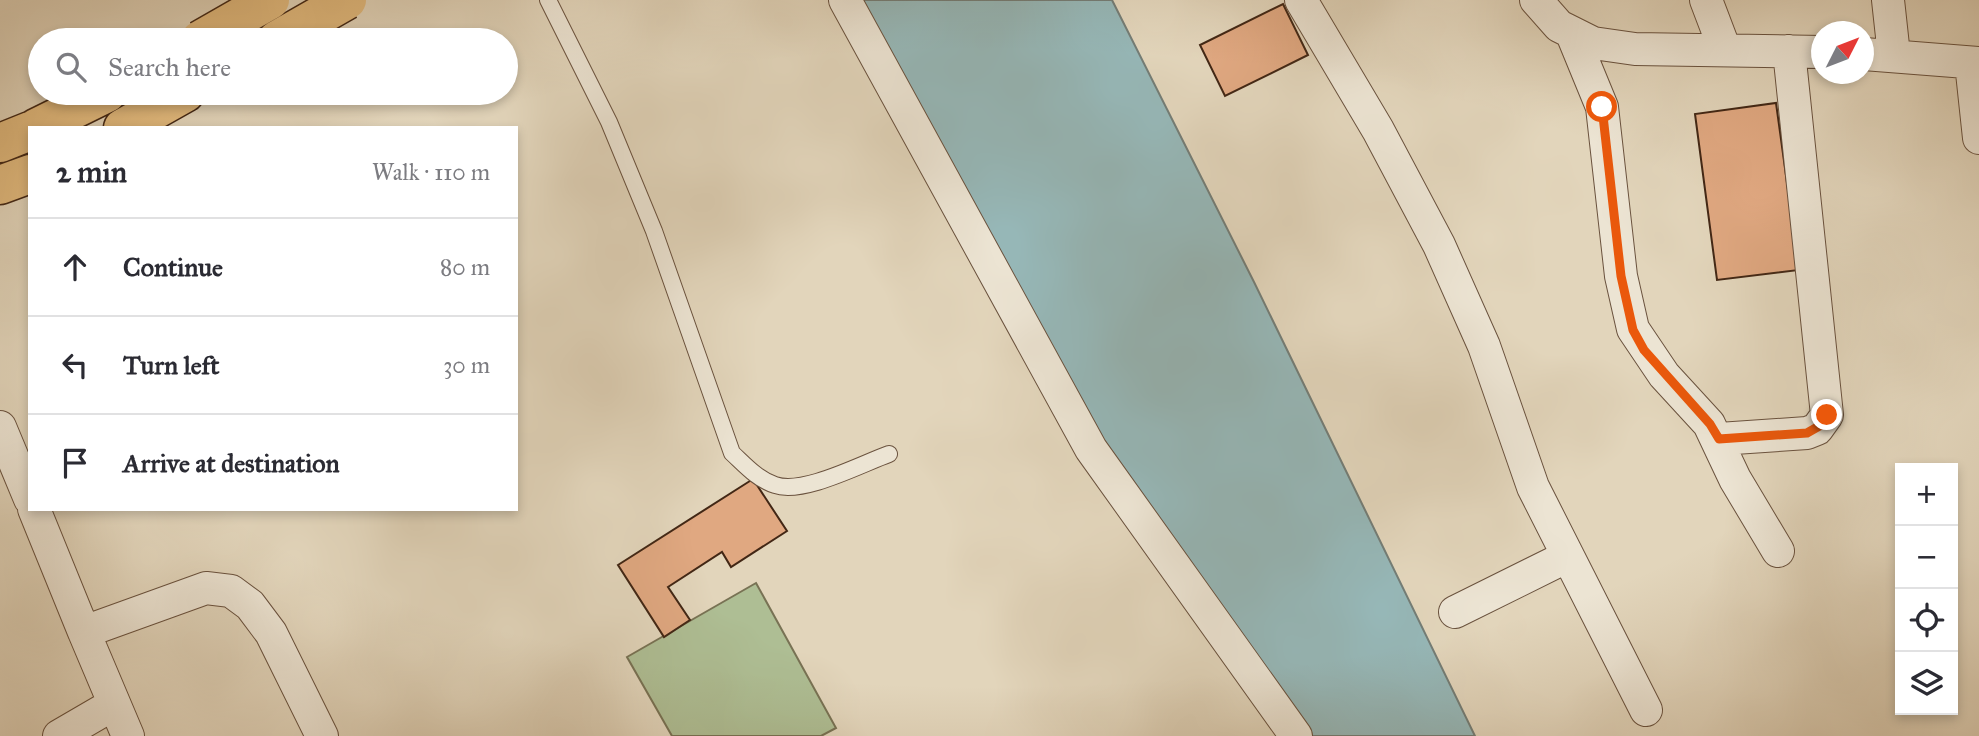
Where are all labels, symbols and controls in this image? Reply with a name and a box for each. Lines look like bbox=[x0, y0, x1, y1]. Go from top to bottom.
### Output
north arrow bbox=[1811, 21, 1874, 84]
search box bbox=[28, 28, 518, 105]
icon: search bbox=[52, 48, 90, 86]
text: Search here bbox=[108, 51, 231, 83]
route start bbox=[1586, 91, 1617, 122]
text: 2 min bbox=[56, 154, 127, 190]
text: Walk · 110 m bbox=[372, 158, 490, 186]
icon: ahead bbox=[56, 248, 94, 286]
text: Continue bbox=[123, 251, 223, 283]
text: 80 m bbox=[440, 253, 490, 281]
icon: left bbox=[56, 346, 94, 384]
text: Turn left bbox=[123, 349, 219, 381]
text: 30 m bbox=[443, 351, 490, 379]
route end bbox=[1811, 399, 1842, 430]
icon: arrive bbox=[56, 444, 94, 482]
text: Arrive at destination bbox=[123, 447, 340, 479]
map controls bbox=[1895, 463, 1958, 715]
button: + bbox=[1895, 463, 1958, 526]
button: − bbox=[1895, 526, 1958, 589]
button: locate bbox=[1895, 589, 1958, 652]
button: layers bbox=[1895, 652, 1958, 715]

